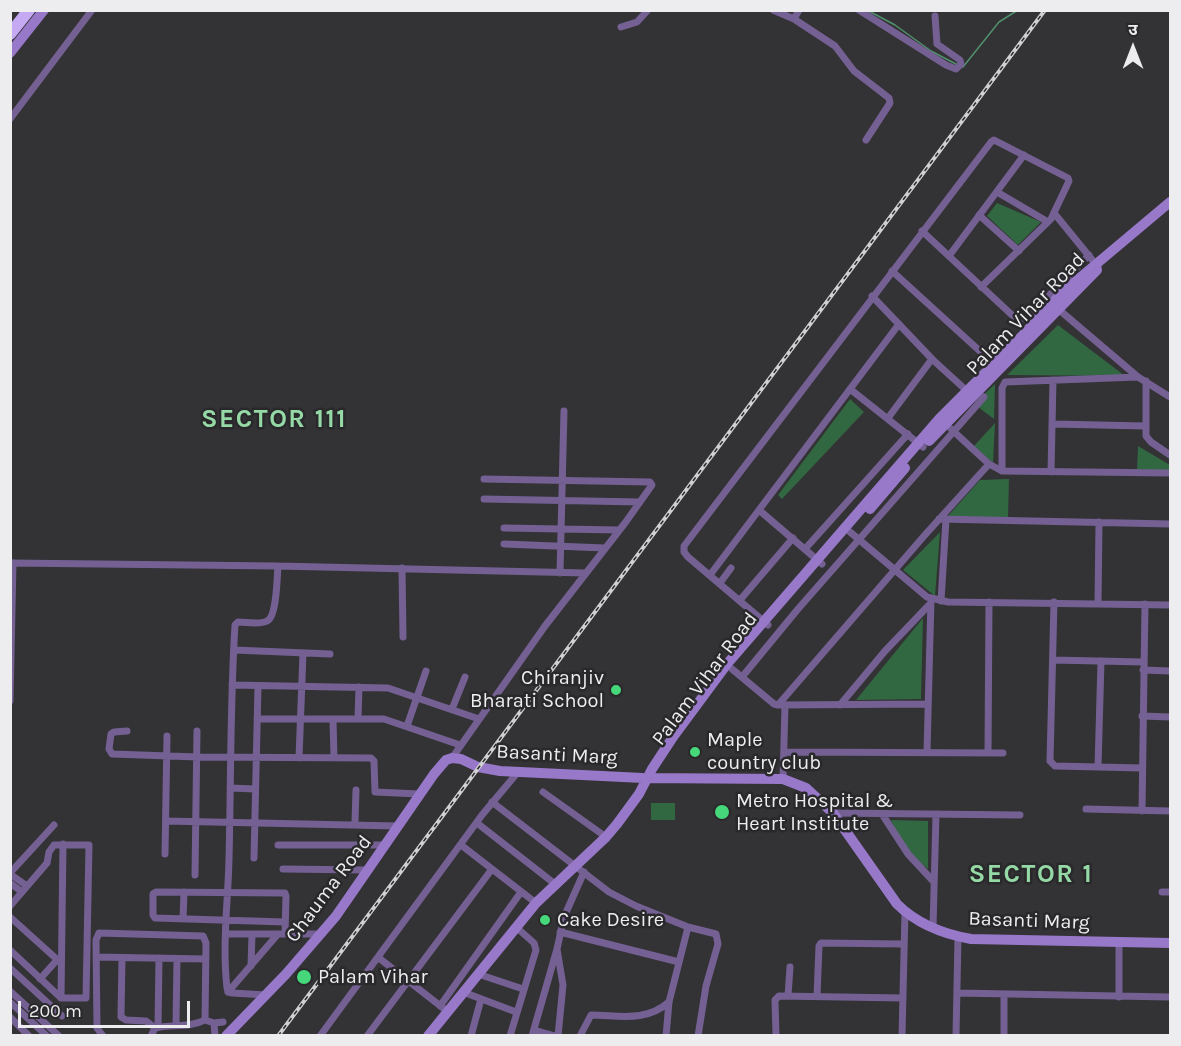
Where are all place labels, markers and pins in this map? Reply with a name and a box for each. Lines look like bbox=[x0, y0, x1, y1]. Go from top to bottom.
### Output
place label: Chiranjiv Bharati School bbox=[470, 666, 604, 713]
marker: Chiranjiv Bharati School bbox=[609, 683, 623, 697]
place label: Maple country club bbox=[707, 728, 821, 775]
marker: Maple country club bbox=[688, 745, 702, 759]
place label: Metro Hospital & Heart Institute bbox=[736, 789, 893, 836]
marker: Metro Hospital & Heart Institute bbox=[713, 803, 731, 821]
place label: Cake Desire bbox=[557, 908, 664, 932]
marker: Cake Desire bbox=[538, 913, 552, 927]
place label: Palam Vihar bbox=[318, 965, 428, 989]
marker: Palam Vihar bbox=[295, 968, 313, 986]

